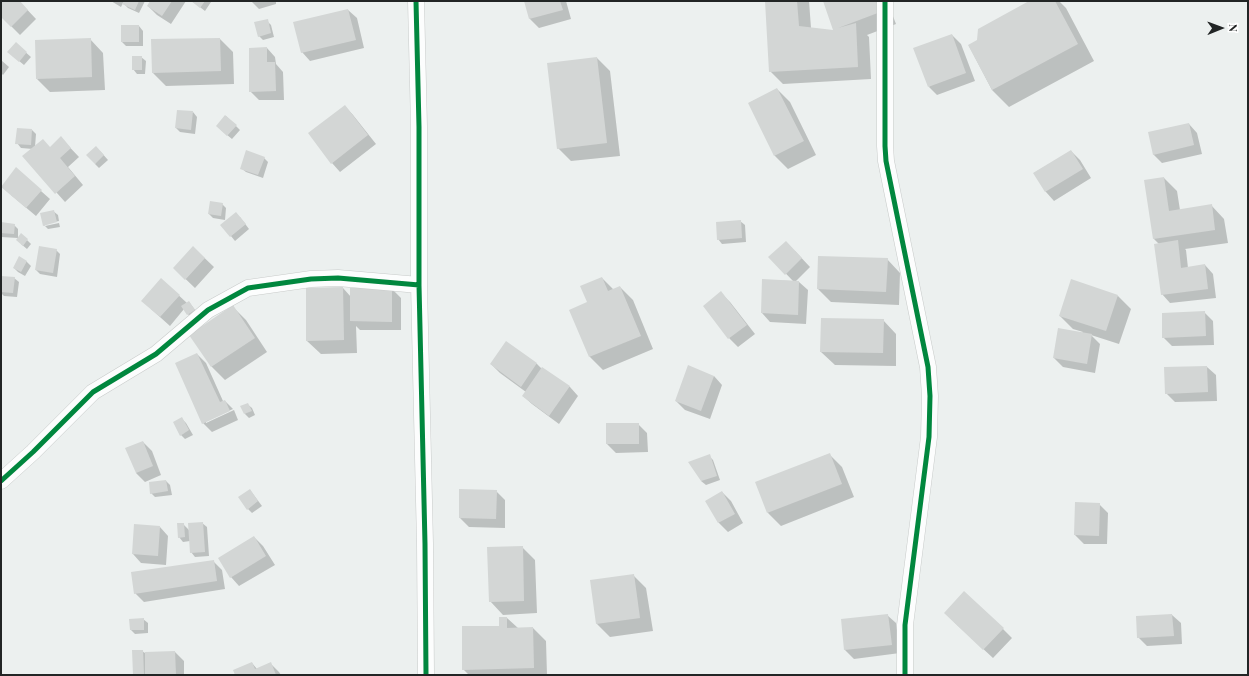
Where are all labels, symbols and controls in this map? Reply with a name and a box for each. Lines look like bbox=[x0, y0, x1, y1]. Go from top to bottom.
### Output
north arrow bbox=[1201, 8, 1241, 48]
text: N bbox=[1226, 24, 1241, 32]

